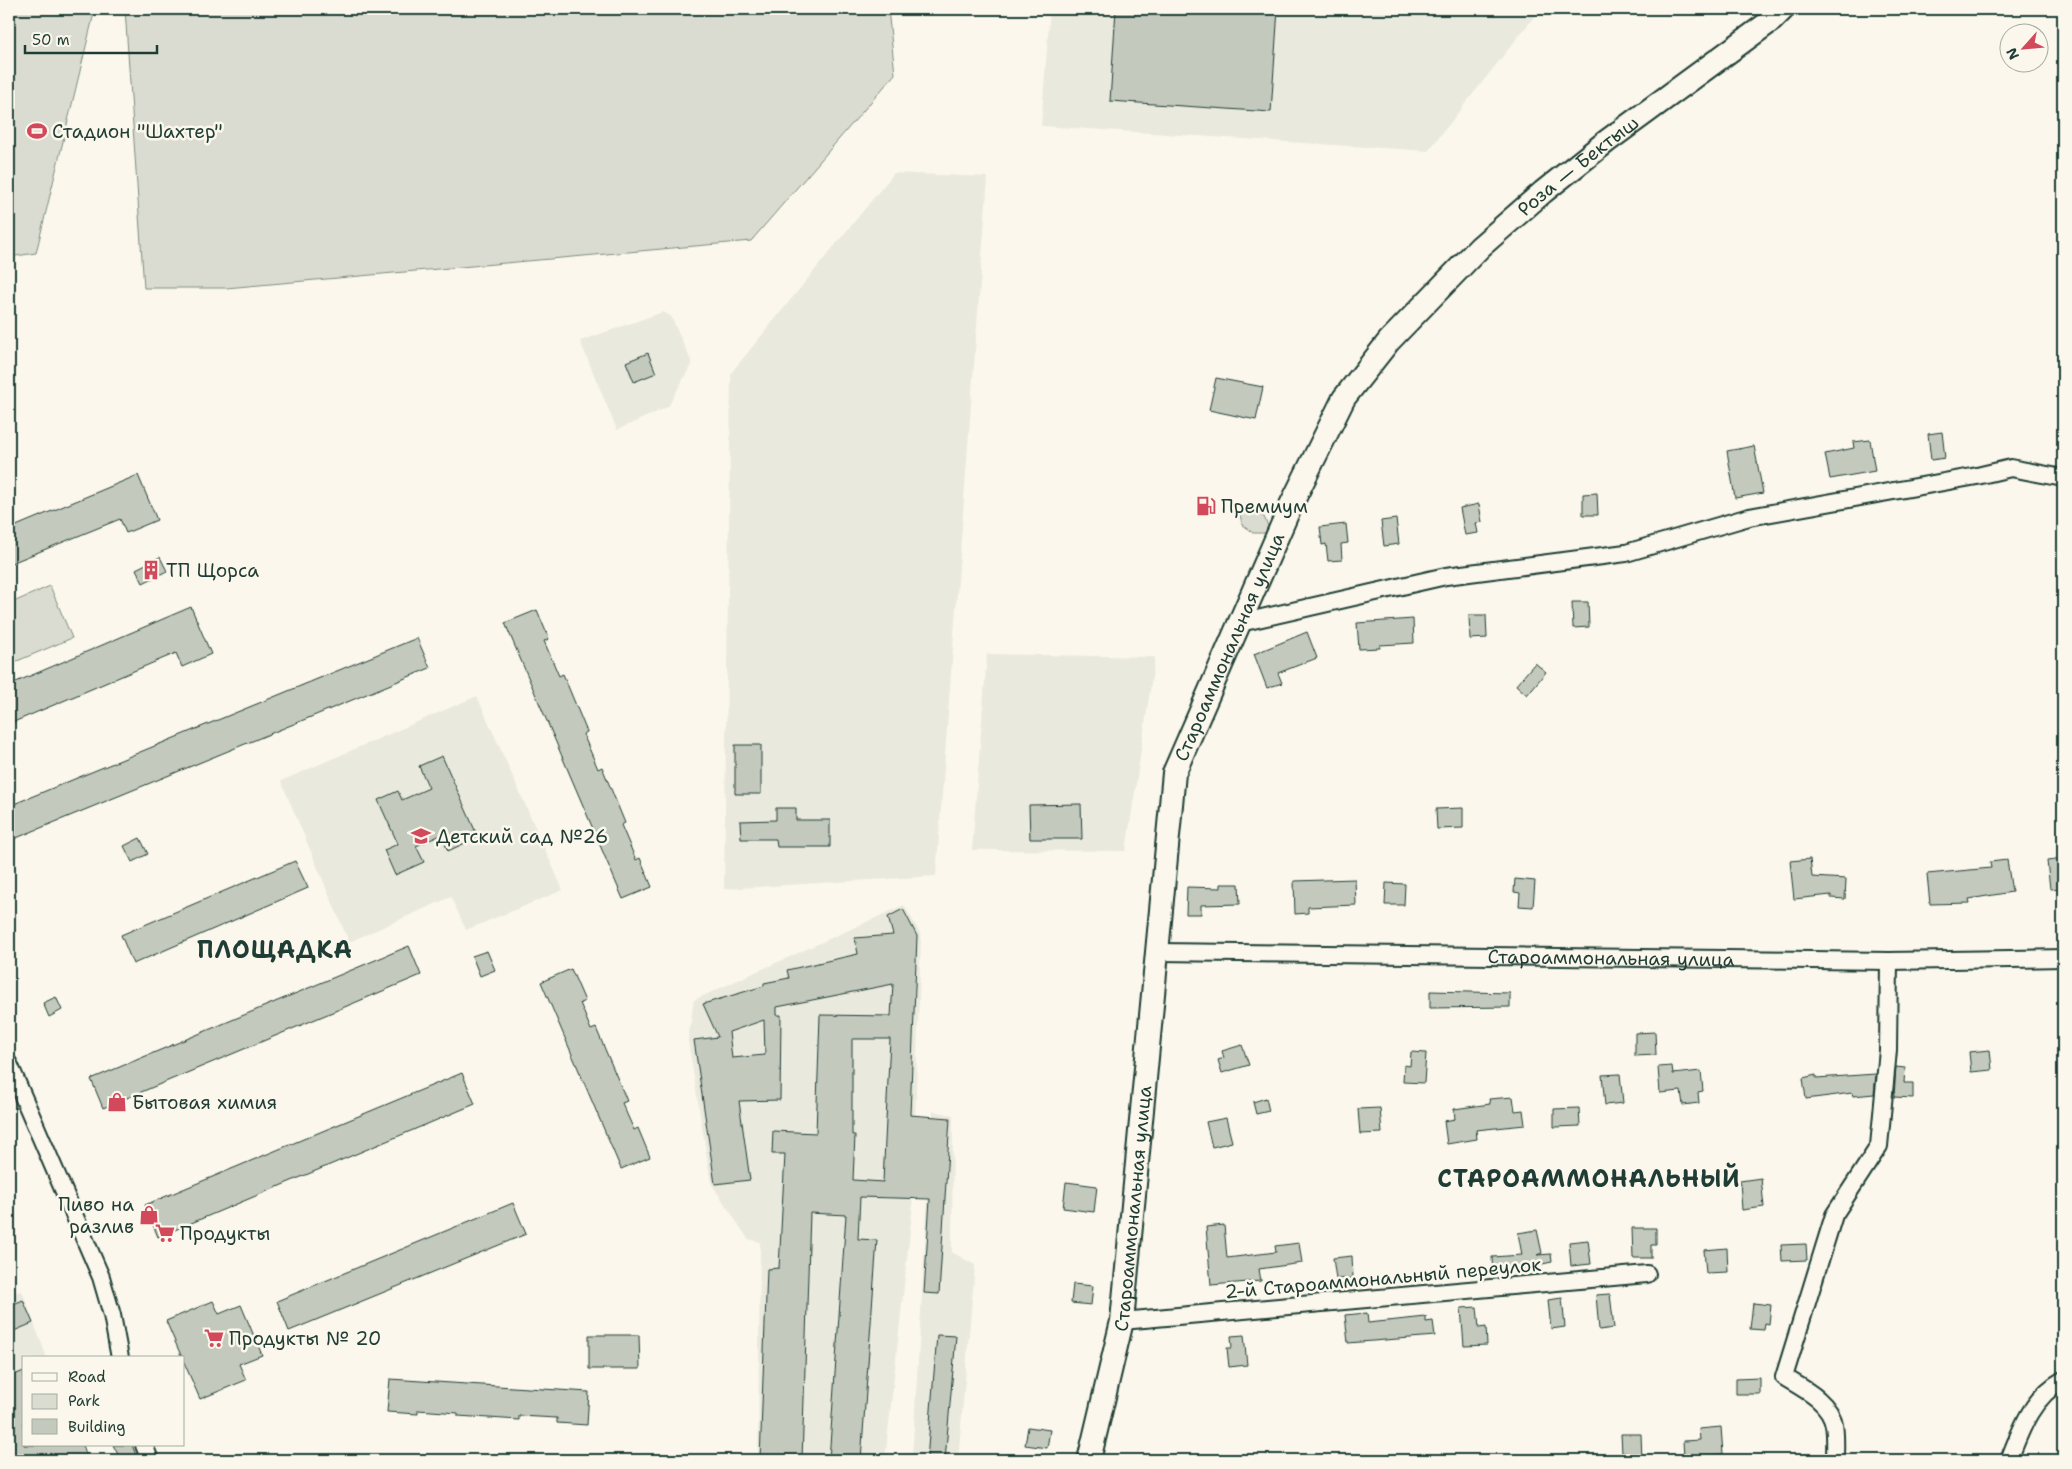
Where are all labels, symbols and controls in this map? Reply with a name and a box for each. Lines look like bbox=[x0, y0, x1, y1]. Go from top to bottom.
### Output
scale bar bbox=[25, 22, 158, 54]
north arrow bbox=[2000, 22, 2050, 72]
text: 50 m bbox=[32, 30, 70, 50]
text: N bbox=[2002, 45, 2023, 63]
street label: Роза — Бектыш bbox=[1512, 110, 1643, 221]
place label: Стадион "Шахтер" bbox=[52, 119, 223, 144]
sports icon: Стадион "Шахтер" bbox=[26, 120, 48, 142]
place label: Премиум bbox=[1221, 494, 1308, 519]
fuel station icon: Премиум bbox=[1195, 495, 1217, 517]
street label: Староаммональная улица bbox=[1168, 528, 1290, 765]
place label: ТП Щорса bbox=[166, 558, 259, 583]
building icon: ТП Щорса bbox=[140, 559, 162, 581]
place label: Детский сад №26 bbox=[436, 824, 608, 849]
school or university icon: Детский сад №26 bbox=[410, 825, 432, 847]
district label: ПЛОЩАДКА bbox=[197, 934, 353, 966]
street label: Староаммональная улица bbox=[1487, 944, 1735, 972]
street label: Староаммональная улица bbox=[1107, 1084, 1157, 1334]
place label: Бытовая химия bbox=[132, 1090, 277, 1115]
shop icon: Бытовая химия bbox=[106, 1091, 128, 1113]
district label: СТАРОАММОНАЛЬНЫЙ bbox=[1437, 1162, 1741, 1195]
place label: Пиво на разлив bbox=[58, 1192, 134, 1239]
shop icon: Пиво на разлив bbox=[138, 1204, 160, 1226]
place label: Продукты bbox=[180, 1221, 270, 1246]
supermarket icon: Продукты bbox=[154, 1222, 176, 1244]
street label: 2-й Староаммональный переулок bbox=[1224, 1252, 1542, 1304]
place label: Продукты № 20 bbox=[229, 1326, 381, 1351]
supermarket icon: Продукты № 20 bbox=[203, 1327, 225, 1349]
legend bbox=[22, 1356, 185, 1446]
text: Road bbox=[68, 1367, 106, 1387]
text: Park bbox=[68, 1391, 100, 1411]
text: Building bbox=[68, 1417, 125, 1437]

